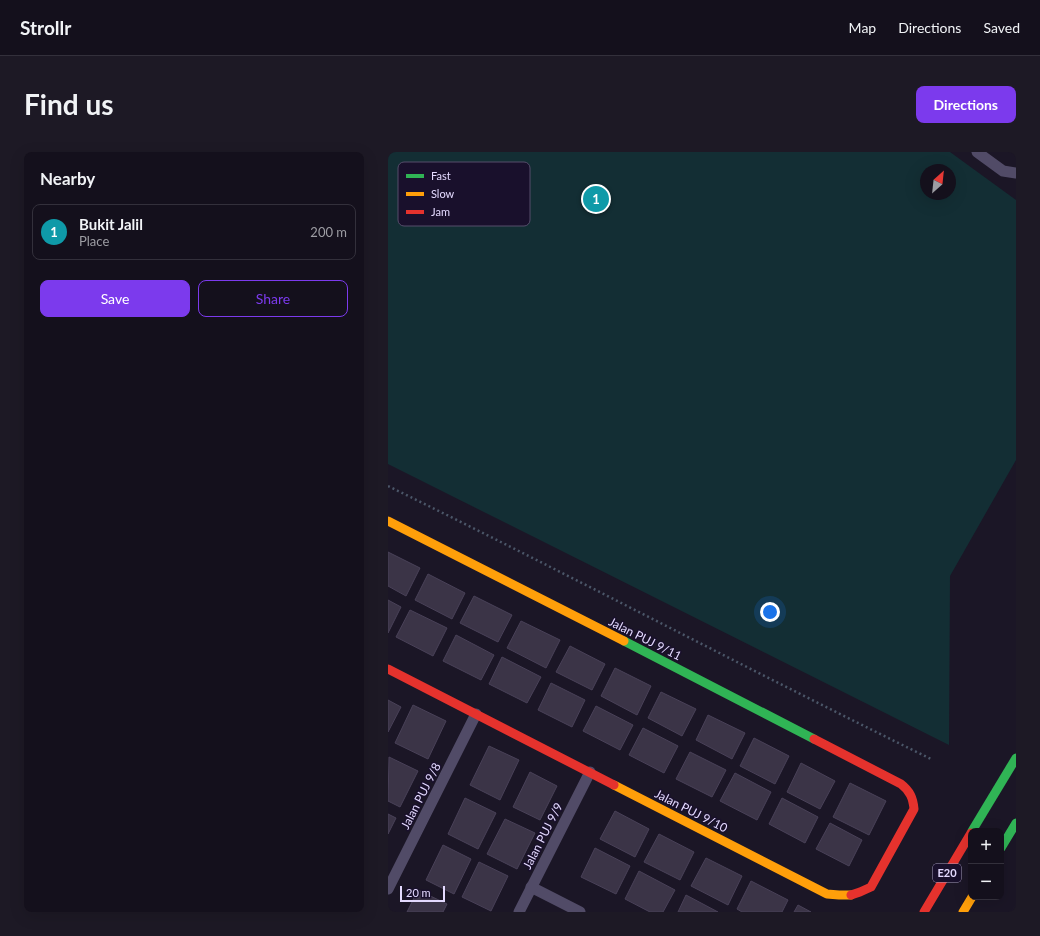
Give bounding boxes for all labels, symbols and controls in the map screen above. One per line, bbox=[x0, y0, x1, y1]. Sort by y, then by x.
text: Strollr bbox=[20, 16, 71, 39]
text: Map bbox=[849, 19, 876, 36]
text: Directions bbox=[898, 19, 961, 36]
text: Saved bbox=[983, 19, 1020, 36]
button: Directions bbox=[916, 86, 1016, 123]
text: Find us bbox=[24, 87, 114, 121]
legend bbox=[398, 162, 530, 226]
north arrow bbox=[920, 164, 956, 200]
text: Nearby bbox=[40, 168, 95, 189]
text: Fast bbox=[431, 169, 451, 182]
pin: 1 bbox=[583, 184, 609, 214]
text: Slow bbox=[431, 187, 455, 200]
text: Jam bbox=[431, 205, 450, 218]
text: Bukit Jalil bbox=[79, 215, 143, 233]
text: 1 bbox=[50, 224, 58, 240]
text: 200 m bbox=[310, 224, 347, 240]
text: Place bbox=[79, 233, 109, 249]
button: Save bbox=[40, 280, 190, 317]
button: Share bbox=[198, 280, 348, 317]
your location bbox=[760, 602, 780, 622]
street label: Jalan PUJ 9/11 bbox=[606, 614, 684, 663]
street label: Jalan PUJ 9/8 bbox=[397, 760, 444, 831]
street label: Jalan PUJ 9/10 bbox=[652, 786, 730, 835]
street label: Jalan PUJ 9/9 bbox=[519, 800, 566, 871]
map controls bbox=[968, 828, 1004, 900]
button: + bbox=[968, 828, 1004, 864]
road number: E20 bbox=[933, 864, 961, 882]
button: − bbox=[968, 864, 1004, 900]
scale bar bbox=[400, 884, 445, 903]
text: 20 m bbox=[406, 886, 431, 899]

